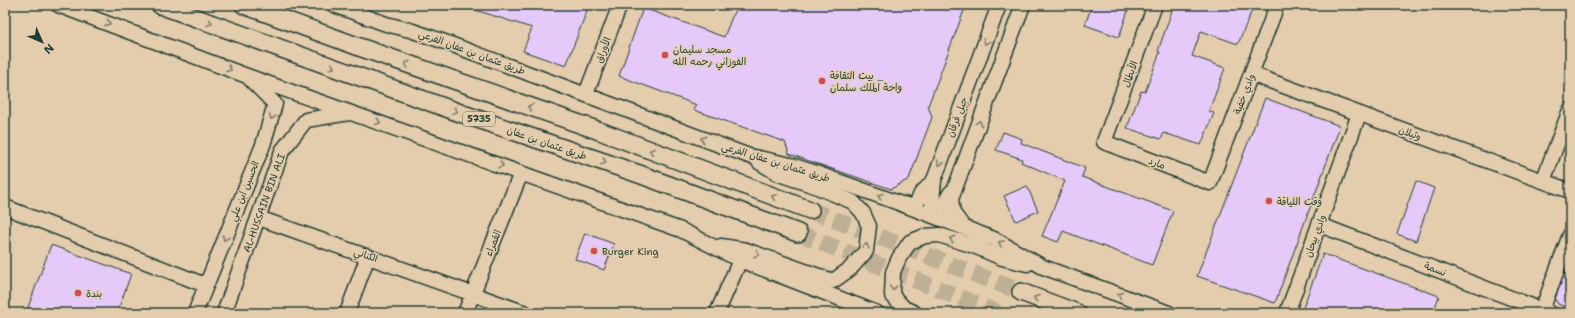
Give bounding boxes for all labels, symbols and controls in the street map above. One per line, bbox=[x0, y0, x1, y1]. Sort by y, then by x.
one-way arrow bbox=[104, 19, 111, 27]
one-way arrow bbox=[206, 19, 213, 27]
north arrow bbox=[22, 22, 62, 62]
street label: طريق عثمان بن عفان الفرعي bbox=[416, 27, 527, 80]
street label: الأوراق bbox=[592, 35, 614, 65]
one-way arrow bbox=[982, 38, 990, 45]
text: N bbox=[40, 40, 57, 57]
place label: مسجد سليمان الفوزاني رحمه الله bbox=[673, 43, 746, 71]
marker: مسجد سليمان الفوزاني رحمه الله bbox=[660, 50, 670, 60]
street label: الأبطال bbox=[1119, 59, 1141, 89]
one-way arrow bbox=[404, 60, 411, 68]
one-way arrow bbox=[329, 63, 336, 71]
one-way arrow bbox=[225, 64, 233, 72]
place label: بيت الثقافة _ واحة الملك سلمان bbox=[830, 69, 902, 94]
street label: وادي خفية bbox=[1230, 72, 1260, 117]
marker: بيت الثقافة _ واحة الملك سلمان bbox=[817, 76, 827, 86]
street label: جبل فرقان bbox=[943, 95, 971, 139]
one-way arrow bbox=[527, 103, 534, 111]
one-way arrow bbox=[451, 106, 458, 115]
road number: 5735 bbox=[463, 112, 495, 126]
one-way arrow bbox=[268, 113, 277, 120]
one-way arrow bbox=[375, 117, 382, 126]
one-way arrow bbox=[974, 120, 982, 127]
street label: طريق عثمان بن عفان bbox=[505, 123, 589, 163]
street label: وثيلان bbox=[1397, 123, 1423, 143]
one-way arrow bbox=[700, 135, 707, 143]
street label: طريق عثمان بن عفان الفرعي bbox=[719, 139, 832, 188]
one-way arrow bbox=[649, 147, 656, 155]
street label: AL-HUSSAIN BIN ALI bbox=[240, 151, 288, 254]
street label: مارد bbox=[1147, 154, 1167, 172]
one-way arrow bbox=[601, 157, 608, 166]
street label: الحسين ابن علي bbox=[226, 159, 265, 224]
one-way arrow bbox=[936, 160, 945, 167]
one-way arrow bbox=[497, 161, 504, 169]
one-way arrow bbox=[770, 193, 777, 201]
one-way arrow bbox=[876, 193, 883, 201]
place label: وقت اللياقة bbox=[1277, 195, 1322, 208]
marker: وقت اللياقة bbox=[1264, 196, 1274, 206]
street label: وادي بيحان bbox=[1301, 213, 1331, 260]
street label: القمراء bbox=[482, 228, 504, 258]
one-way arrow bbox=[222, 233, 230, 241]
one-way arrow bbox=[949, 235, 956, 244]
one-way arrow bbox=[998, 241, 1005, 248]
one-way arrow bbox=[861, 243, 869, 250]
street label: الكناني bbox=[351, 245, 380, 268]
place label: Burger King bbox=[602, 245, 659, 258]
marker: Burger King bbox=[589, 246, 599, 256]
one-way arrow bbox=[753, 249, 760, 258]
street label: نسمة bbox=[1422, 259, 1448, 279]
one-way arrow bbox=[888, 285, 897, 291]
place label: بندة bbox=[86, 287, 102, 300]
marker: بندة bbox=[73, 288, 83, 298]
one-way arrow bbox=[1116, 291, 1123, 300]
one-way arrow bbox=[1033, 294, 1040, 303]

